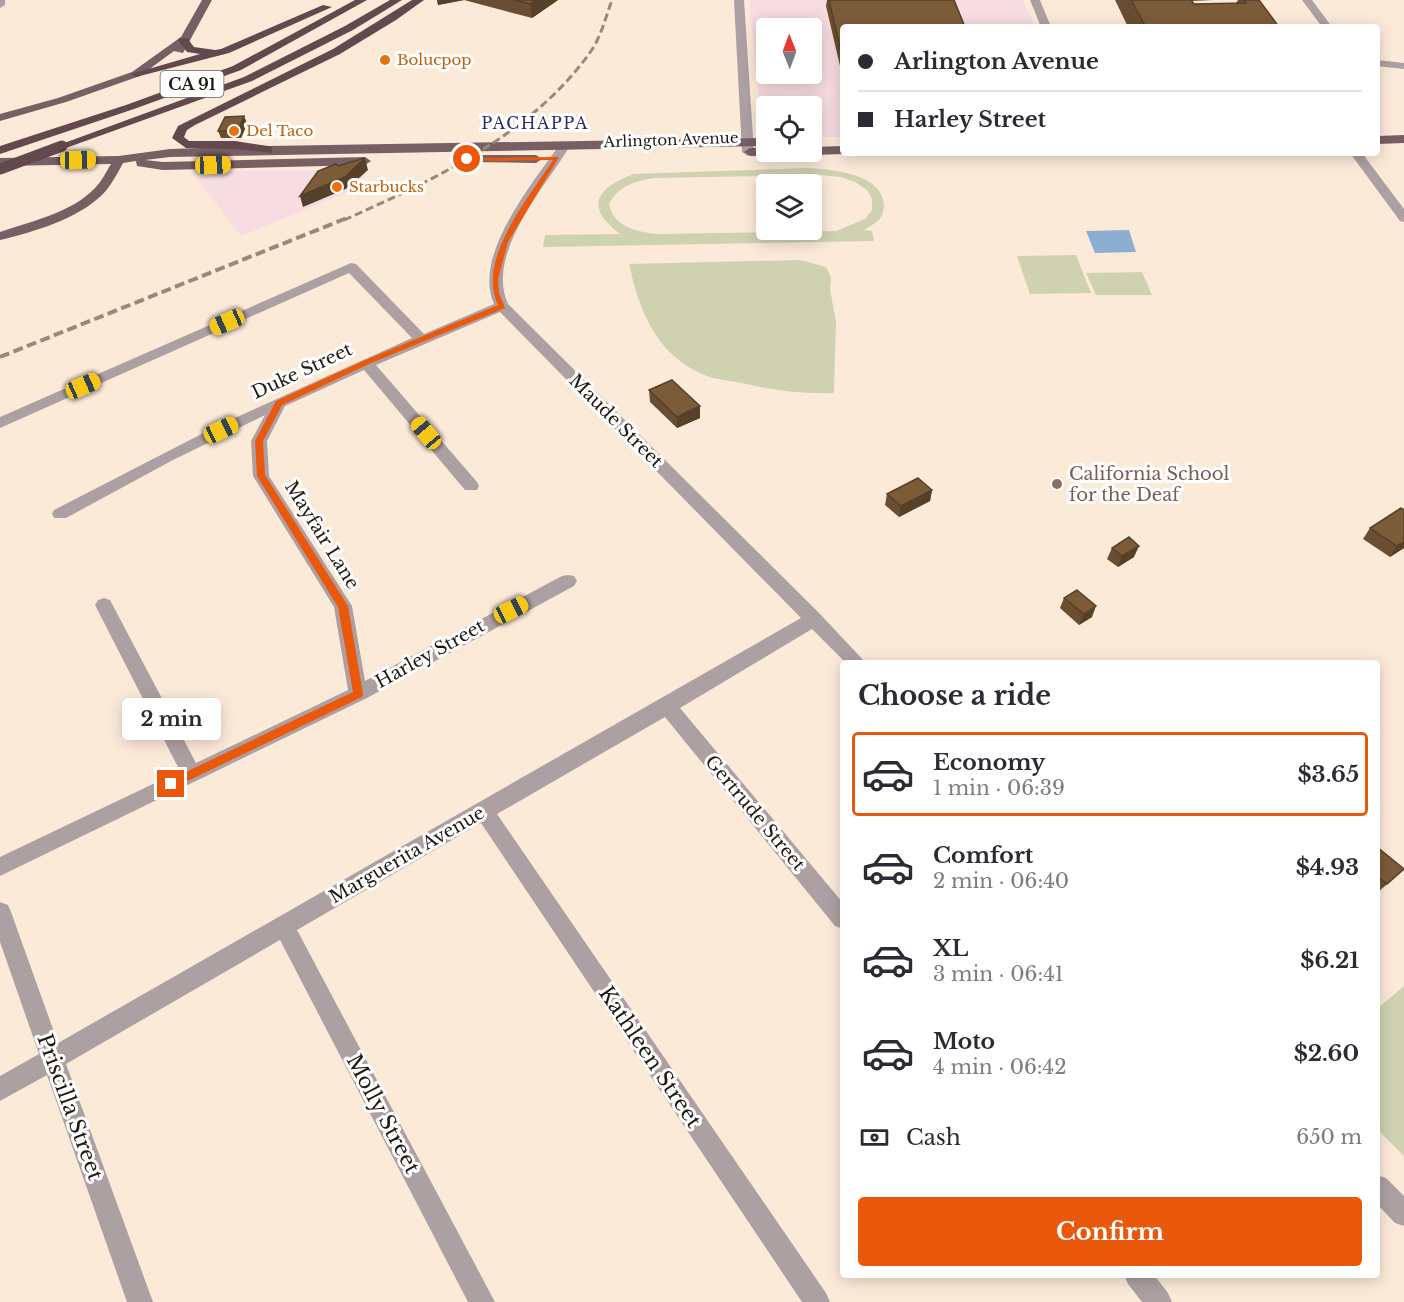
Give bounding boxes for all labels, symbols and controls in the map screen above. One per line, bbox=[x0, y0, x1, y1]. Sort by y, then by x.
north arrow bbox=[756, 18, 822, 84]
map controls bbox=[756, 18, 822, 240]
text: Arlington Avenue bbox=[894, 48, 1099, 75]
place label: Bolucpop bbox=[397, 50, 471, 69]
marker: Bolucpop bbox=[378, 53, 392, 67]
road number: CA 91 bbox=[160, 71, 224, 97]
button: locate bbox=[756, 96, 822, 162]
text: Harley Street bbox=[894, 106, 1046, 133]
district label: PACHAPPA bbox=[481, 113, 589, 133]
place label: Del Taco bbox=[246, 121, 313, 140]
marker: Del Taco bbox=[227, 124, 241, 138]
street label: Arlington Avenue bbox=[602, 128, 739, 151]
route start bbox=[453, 145, 480, 172]
car bbox=[60, 151, 96, 169]
car bbox=[195, 155, 231, 175]
button: layers bbox=[756, 174, 822, 240]
place label: Starbucks bbox=[349, 177, 424, 196]
marker: Starbucks bbox=[330, 180, 344, 194]
car bbox=[207, 306, 247, 338]
street label: Duke Street bbox=[248, 338, 356, 404]
car bbox=[63, 370, 103, 402]
street label: Maude Street bbox=[565, 370, 668, 473]
car bbox=[408, 413, 444, 453]
car bbox=[201, 414, 241, 446]
place label: California School for the Deaf bbox=[1069, 463, 1230, 506]
street label: Mayfair Lane bbox=[280, 477, 364, 593]
marker: California School for the Deaf bbox=[1050, 477, 1064, 491]
car bbox=[491, 594, 531, 626]
street label: Harley Street bbox=[372, 615, 489, 693]
text: Choose a ride bbox=[858, 679, 1051, 712]
callout: 2 min bbox=[122, 697, 220, 739]
text: 2 min bbox=[140, 707, 203, 731]
icon: car bbox=[861, 747, 915, 801]
text: Economy bbox=[933, 749, 1045, 776]
street label: Gertrude Street bbox=[700, 751, 810, 875]
text: $3.65 bbox=[1297, 761, 1359, 788]
route end bbox=[157, 770, 184, 797]
text: 1 min · 06:39 bbox=[933, 776, 1065, 800]
street label: Marguerita Avenue bbox=[325, 802, 489, 908]
icon: car bbox=[861, 840, 915, 894]
text: Comfort bbox=[933, 842, 1033, 869]
text: $4.93 bbox=[1296, 854, 1359, 881]
text: 2 min · 06:40 bbox=[933, 869, 1069, 893]
icon: car bbox=[861, 933, 915, 987]
text: XL bbox=[933, 935, 968, 962]
text: $6.21 bbox=[1300, 947, 1359, 974]
text: 3 min · 06:41 bbox=[933, 962, 1064, 986]
street label: Kathleen Street bbox=[593, 981, 707, 1133]
icon: car bbox=[861, 1026, 915, 1080]
text: Moto bbox=[933, 1028, 995, 1055]
street label: Priscilla Street bbox=[31, 1030, 109, 1184]
text: $2.60 bbox=[1294, 1040, 1359, 1067]
street label: Molly Street bbox=[341, 1050, 425, 1178]
text: 4 min · 06:42 bbox=[933, 1055, 1067, 1079]
icon: cash bbox=[858, 1121, 891, 1154]
text: Cash bbox=[906, 1124, 961, 1151]
text: 650 m bbox=[1296, 1125, 1362, 1149]
button: Confirm bbox=[858, 1197, 1362, 1266]

